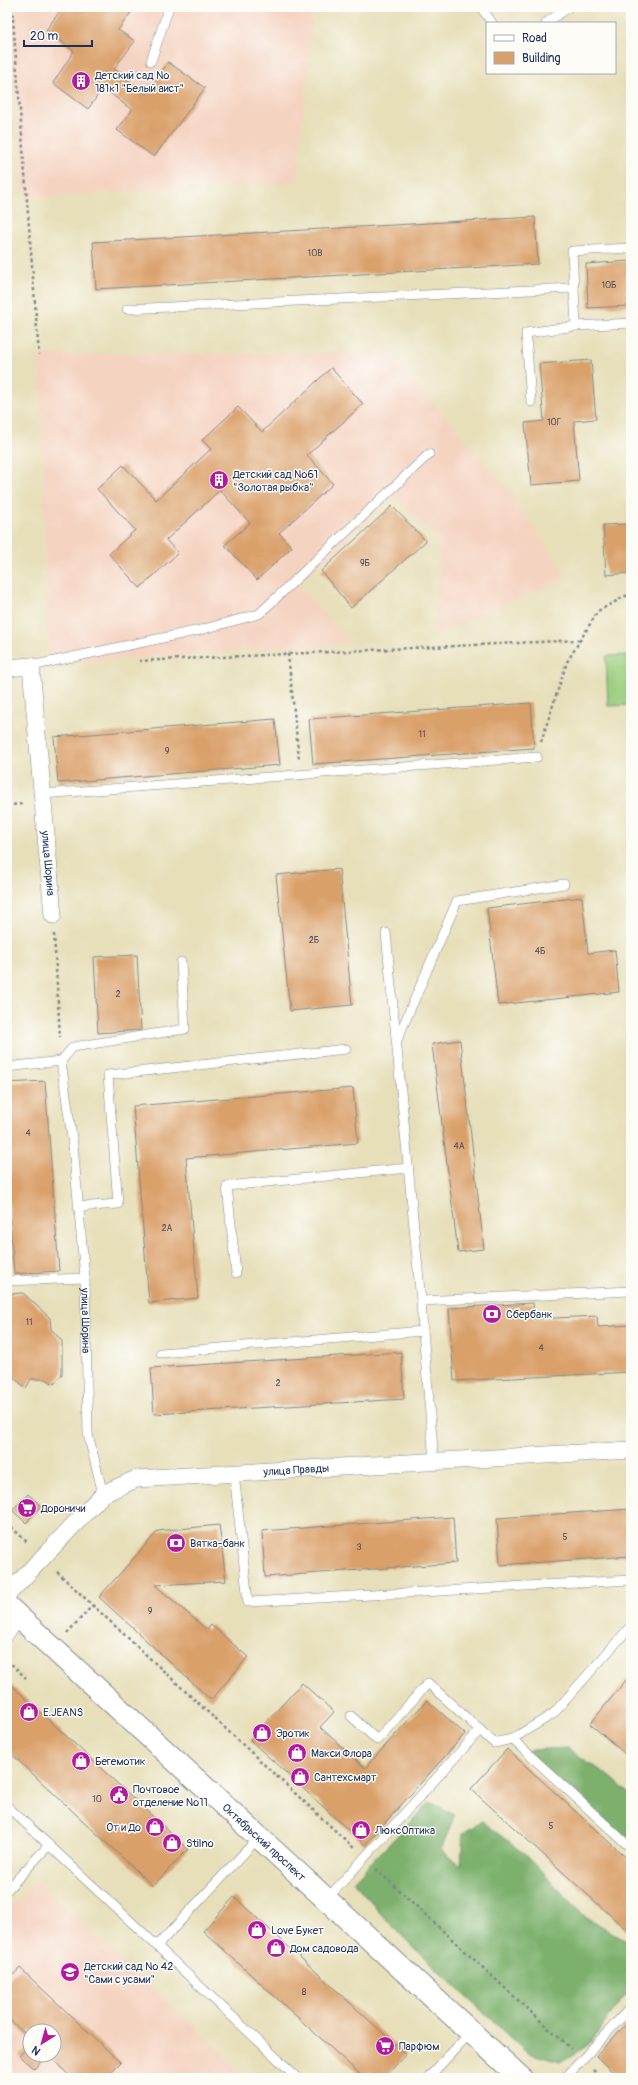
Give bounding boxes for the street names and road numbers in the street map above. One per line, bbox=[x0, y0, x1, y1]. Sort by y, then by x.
street label: улица Шорина bbox=[38, 829, 57, 896]
street label: улица Шорина bbox=[78, 1287, 92, 1353]
street label: улица Правды bbox=[262, 1462, 329, 1479]
street label: Октябрьский проспект bbox=[219, 1801, 308, 1884]

